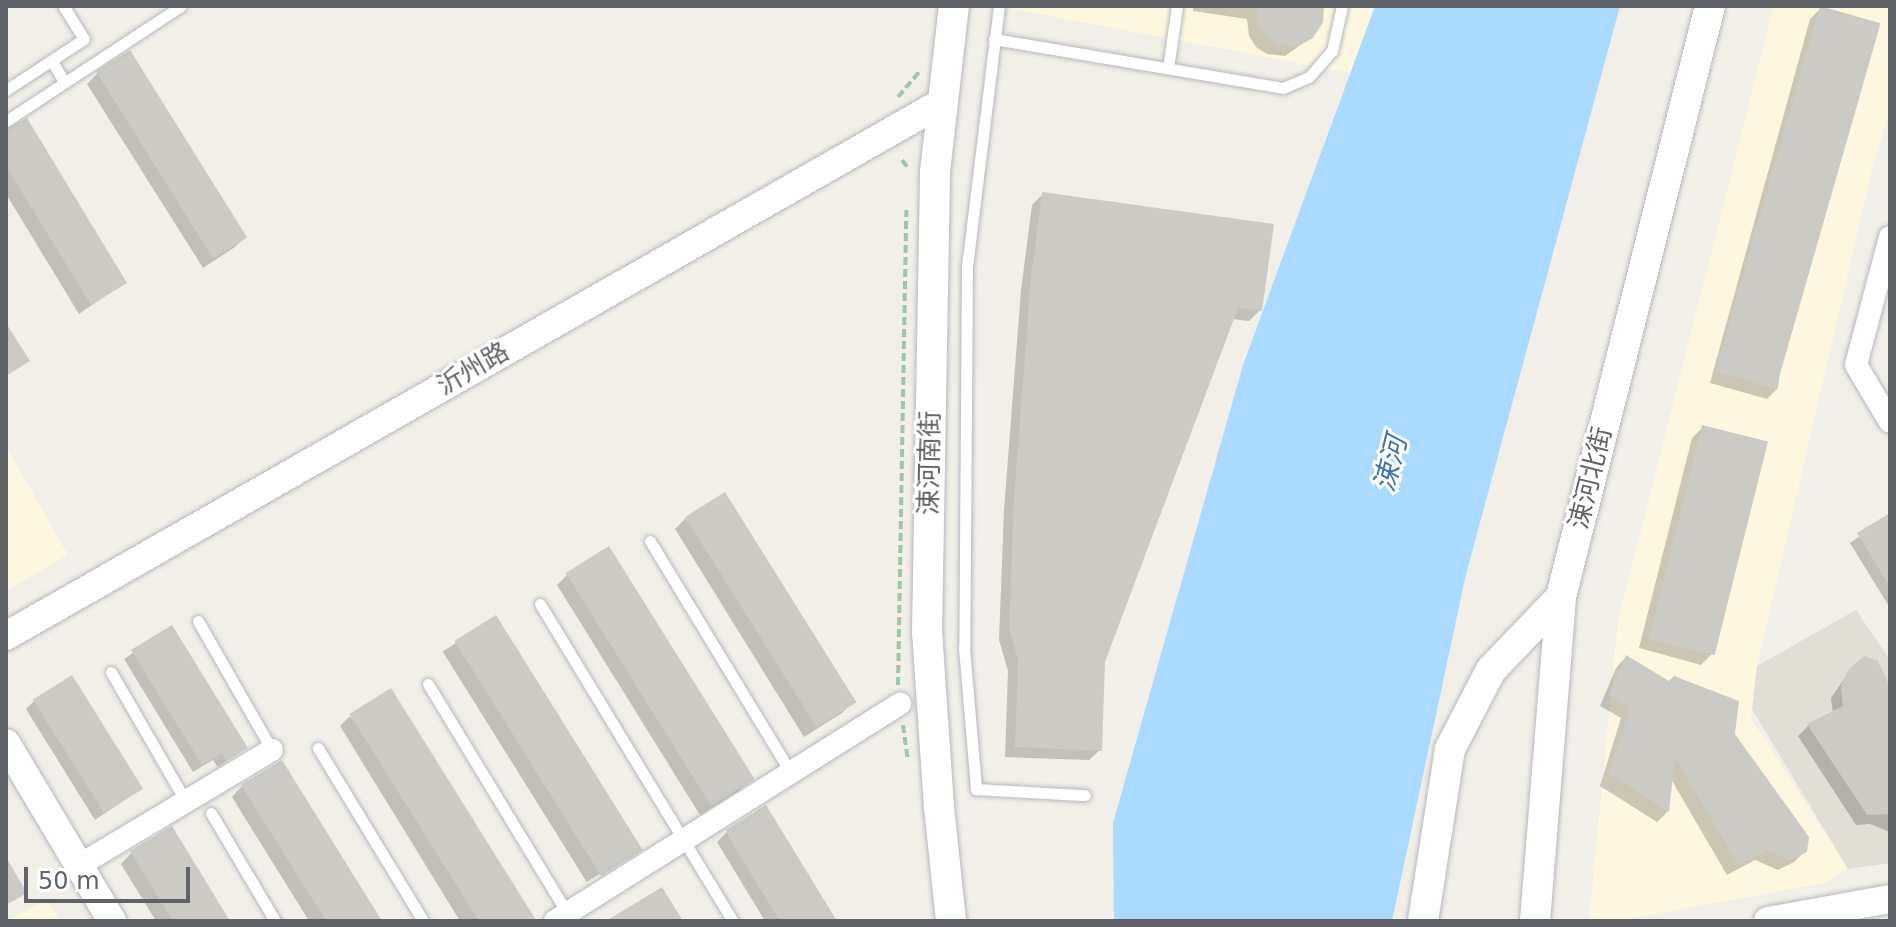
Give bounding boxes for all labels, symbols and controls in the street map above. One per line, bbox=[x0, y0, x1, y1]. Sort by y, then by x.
street label: 沂州路 bbox=[431, 336, 515, 402]
street label: 涑河南街 bbox=[913, 411, 947, 515]
street label: 涑河北街 bbox=[1563, 424, 1619, 532]
water label: 涑河 bbox=[1368, 433, 1414, 495]
scale bar bbox=[28, 851, 194, 901]
text: 50 m bbox=[38, 867, 100, 895]

